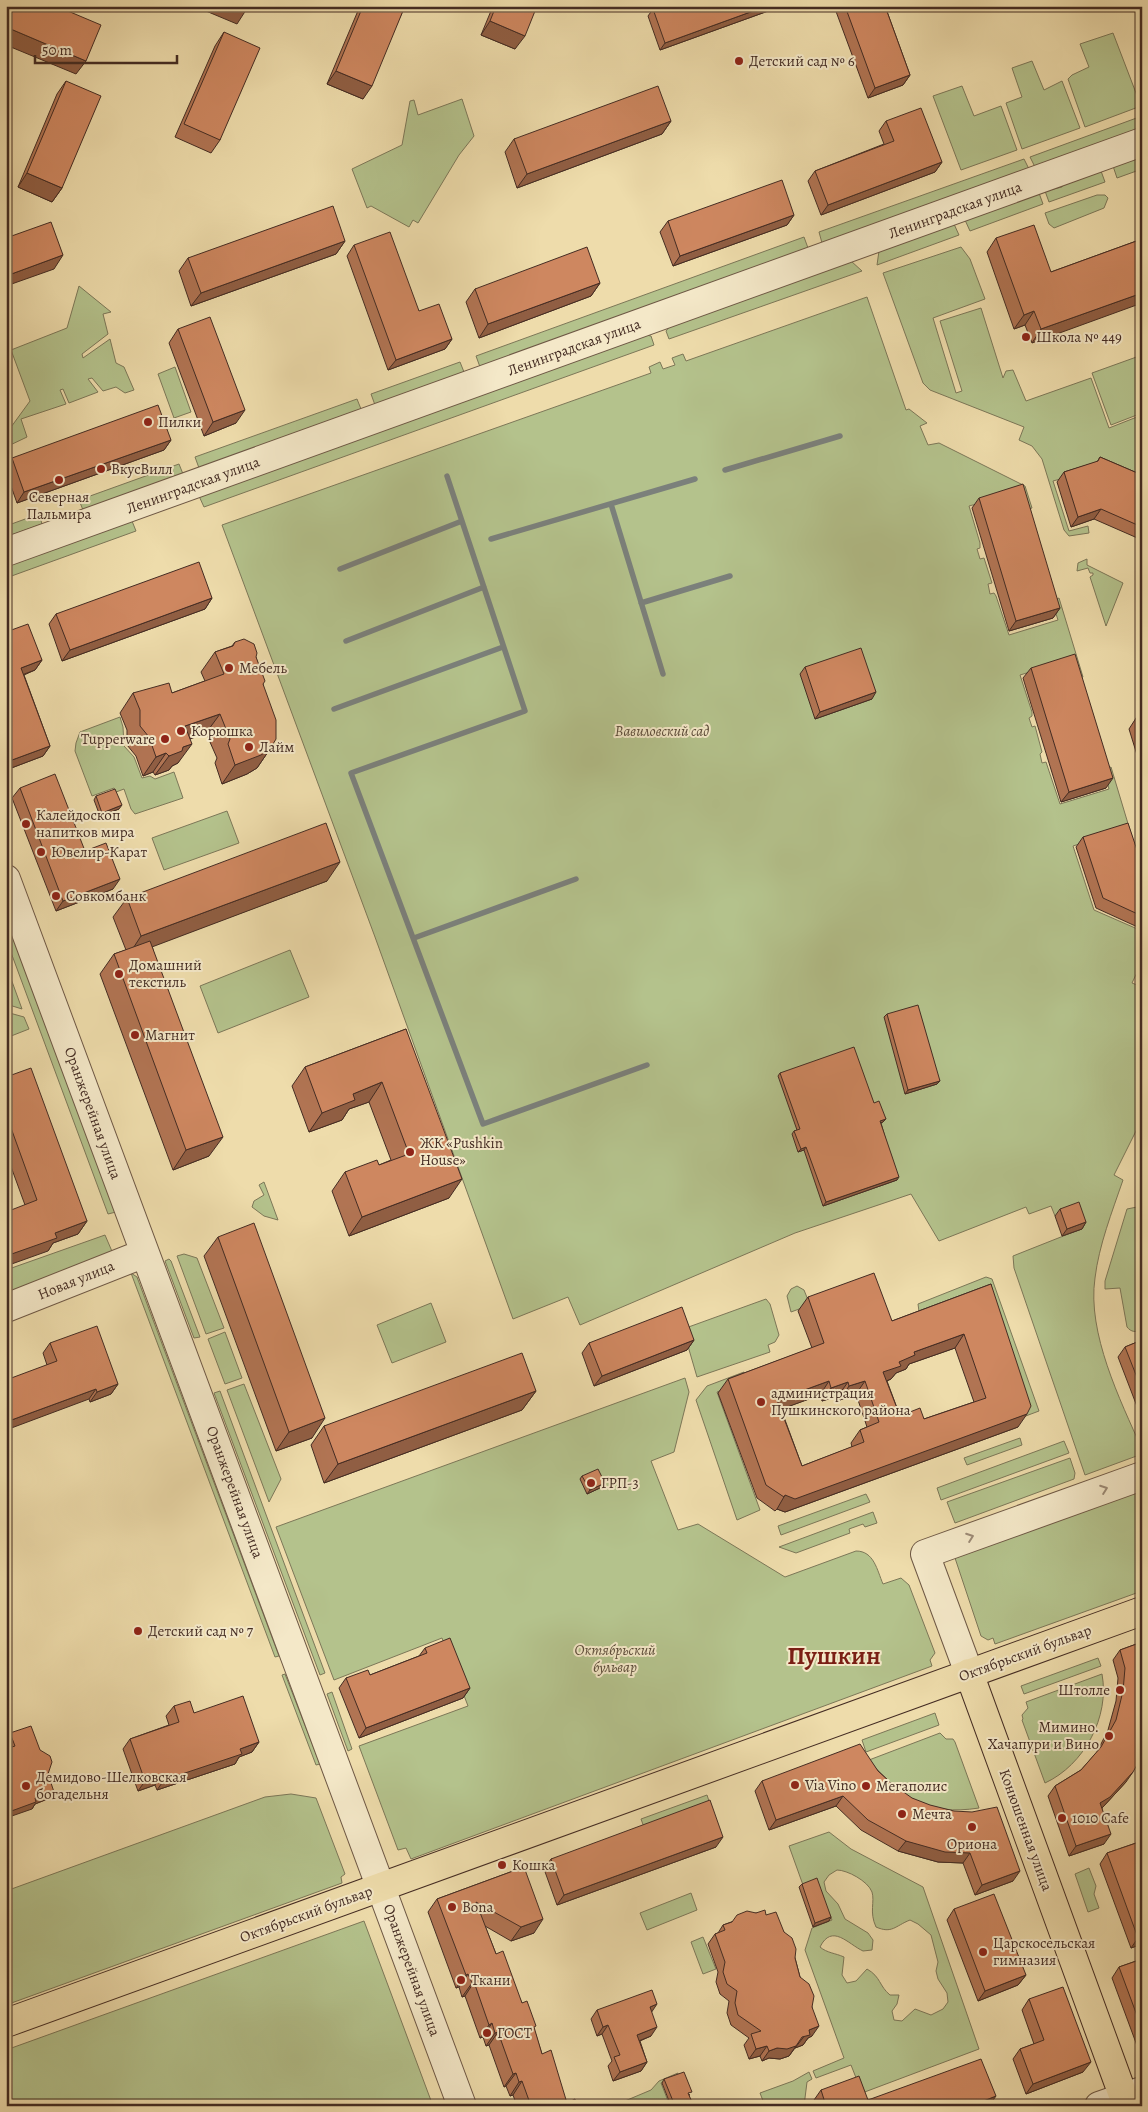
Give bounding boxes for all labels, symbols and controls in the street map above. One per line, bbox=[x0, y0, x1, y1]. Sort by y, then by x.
scale bar bbox=[35, 32, 178, 64]
text: 50 m bbox=[42, 40, 72, 60]
place label: Детский сад № 6 bbox=[749, 51, 855, 71]
marker: Детский сад № 6 bbox=[733, 55, 745, 67]
street label: Ленинградская улица bbox=[886, 177, 1024, 243]
street label: Ленинградская улица bbox=[505, 314, 643, 380]
place label: Школа № 449 bbox=[1036, 327, 1122, 347]
marker: Школа № 449 bbox=[1020, 331, 1032, 343]
place label: Пилки bbox=[158, 412, 202, 432]
marker: Пилки bbox=[142, 416, 154, 428]
street label: Ленинградская улица bbox=[124, 452, 262, 518]
place label: ВкусВилл bbox=[111, 459, 173, 479]
marker: ВкусВилл bbox=[95, 463, 107, 475]
marker: Северная Пальмира bbox=[53, 474, 65, 486]
place label: Северная Пальмира bbox=[27, 487, 92, 524]
place label: Мебель bbox=[239, 658, 287, 678]
marker: Мебель bbox=[223, 662, 235, 674]
place label: Корюшка bbox=[191, 721, 253, 741]
park label: Вавиловский сад bbox=[615, 721, 709, 741]
marker: Корюшка bbox=[175, 725, 187, 737]
place label: Tupperware bbox=[81, 729, 155, 749]
marker: Tupperware bbox=[159, 733, 171, 745]
place label: Лайм bbox=[259, 737, 294, 757]
marker: Лайм bbox=[243, 741, 255, 753]
place label: Калейдоскоп напитков мира bbox=[36, 805, 135, 842]
marker: Калейдоскоп напитков мира bbox=[20, 818, 32, 830]
place label: Ювелир-Карат bbox=[51, 842, 147, 862]
marker: Ювелир-Карат bbox=[35, 846, 47, 858]
place label: Совкомбанк bbox=[66, 886, 146, 906]
marker: Совкомбанк bbox=[50, 890, 62, 902]
place label: Домашний текстиль bbox=[129, 955, 202, 992]
marker: Домашний текстиль bbox=[113, 968, 125, 980]
place label: Магнит bbox=[145, 1025, 195, 1045]
marker: Магнит bbox=[129, 1029, 141, 1041]
street label: Оранжерейная улица bbox=[60, 1044, 126, 1182]
place label: ЖК «Pushkin House» bbox=[420, 1133, 503, 1170]
marker: ЖК «Pushkin House» bbox=[404, 1146, 416, 1158]
street label: Новая улица bbox=[35, 1255, 117, 1304]
place label: администрация Пушкинского района bbox=[771, 1383, 911, 1420]
marker: администрация Пушкинского района bbox=[755, 1396, 767, 1408]
street label: Оранжерейная улица bbox=[202, 1423, 268, 1561]
place label: ГРП-3 bbox=[601, 1473, 639, 1493]
marker: ГРП-3 bbox=[585, 1477, 597, 1489]
one-way arrow bbox=[1100, 1485, 1108, 1495]
one-way arrow bbox=[966, 1533, 974, 1543]
street label: Октябрьский бульвар bbox=[956, 1620, 1094, 1686]
place label: Детский сад № 7 bbox=[148, 1621, 254, 1641]
marker: Детский сад № 7 bbox=[132, 1625, 144, 1637]
district label: Пушкин bbox=[787, 1639, 881, 1673]
park label: Октябрьский бульвар bbox=[574, 1640, 656, 1677]
place label: Штолле bbox=[1058, 1680, 1110, 1700]
marker: Штолле bbox=[1114, 1684, 1126, 1696]
place label: Мимино. Хачапури и Вино bbox=[988, 1717, 1099, 1754]
marker: Мимино. Хачапури и Вино bbox=[1103, 1730, 1115, 1742]
street label: Конюшенная улица bbox=[995, 1766, 1057, 1894]
place label: Демидово-Шелковская богадельня bbox=[36, 1767, 187, 1804]
place label: Via Vino bbox=[804, 1775, 856, 1795]
place label: Мегаполис bbox=[876, 1776, 947, 1796]
marker: Via Vino bbox=[789, 1779, 801, 1791]
marker: Демидово-Шелковская богадельня bbox=[20, 1780, 32, 1792]
marker: Мегаполис bbox=[860, 1780, 872, 1792]
place label: Мечта bbox=[912, 1804, 952, 1824]
marker: Мечта bbox=[896, 1808, 908, 1820]
place label: 1010 Cafe bbox=[1072, 1808, 1129, 1828]
marker: 1010 Cafe bbox=[1056, 1812, 1068, 1824]
marker: Ориона bbox=[966, 1821, 978, 1833]
place label: Ориона bbox=[947, 1834, 997, 1854]
place label: Кошка bbox=[512, 1855, 555, 1875]
marker: Кошка bbox=[496, 1859, 508, 1871]
street label: Октябрьский бульвар bbox=[237, 1881, 375, 1947]
place label: Bona bbox=[462, 1897, 494, 1917]
street label: Оранжерейная улица bbox=[379, 1901, 445, 2039]
marker: Bona bbox=[446, 1901, 458, 1913]
place label: Царскосельская гимназия bbox=[993, 1933, 1095, 1970]
marker: Царскосельская гимназия bbox=[977, 1946, 989, 1958]
place label: Ткани bbox=[471, 1970, 511, 1990]
marker: Ткани bbox=[455, 1974, 467, 1986]
place label: ГОСТ bbox=[497, 2023, 533, 2043]
marker: ГОСТ bbox=[481, 2027, 493, 2039]

